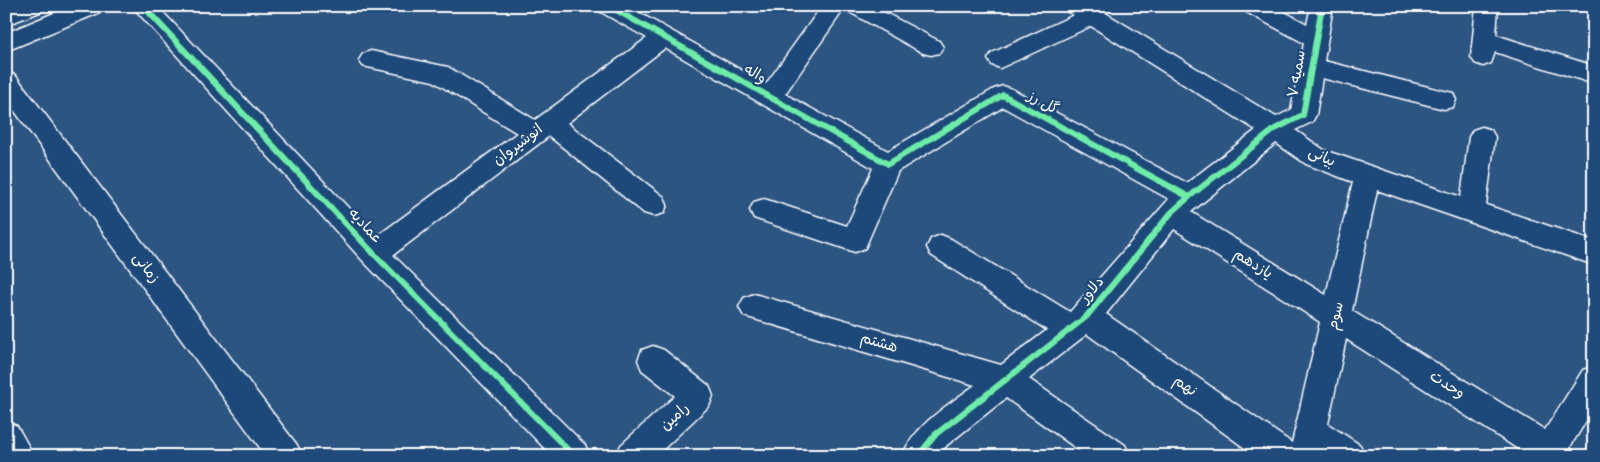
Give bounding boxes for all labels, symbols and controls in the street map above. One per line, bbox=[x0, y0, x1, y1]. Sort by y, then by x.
street label: سمیه ۷ bbox=[1283, 49, 1311, 99]
street label: واله bbox=[740, 60, 770, 88]
street label: گل رز bbox=[1023, 86, 1062, 120]
street label: انوشیروان bbox=[489, 120, 547, 170]
street label: بیانی bbox=[1305, 142, 1339, 172]
street label: عمادیه bbox=[343, 204, 387, 248]
street label: یازدهم bbox=[1229, 244, 1276, 285]
street label: زمانی bbox=[128, 249, 164, 287]
street label: دلاور bbox=[1075, 272, 1109, 308]
street label: سوم bbox=[1323, 300, 1350, 332]
street label: هشتم bbox=[858, 328, 900, 359]
street label: وحدت bbox=[1426, 366, 1468, 404]
street label: نهم bbox=[1169, 371, 1201, 402]
street label: رامین bbox=[656, 399, 694, 435]

